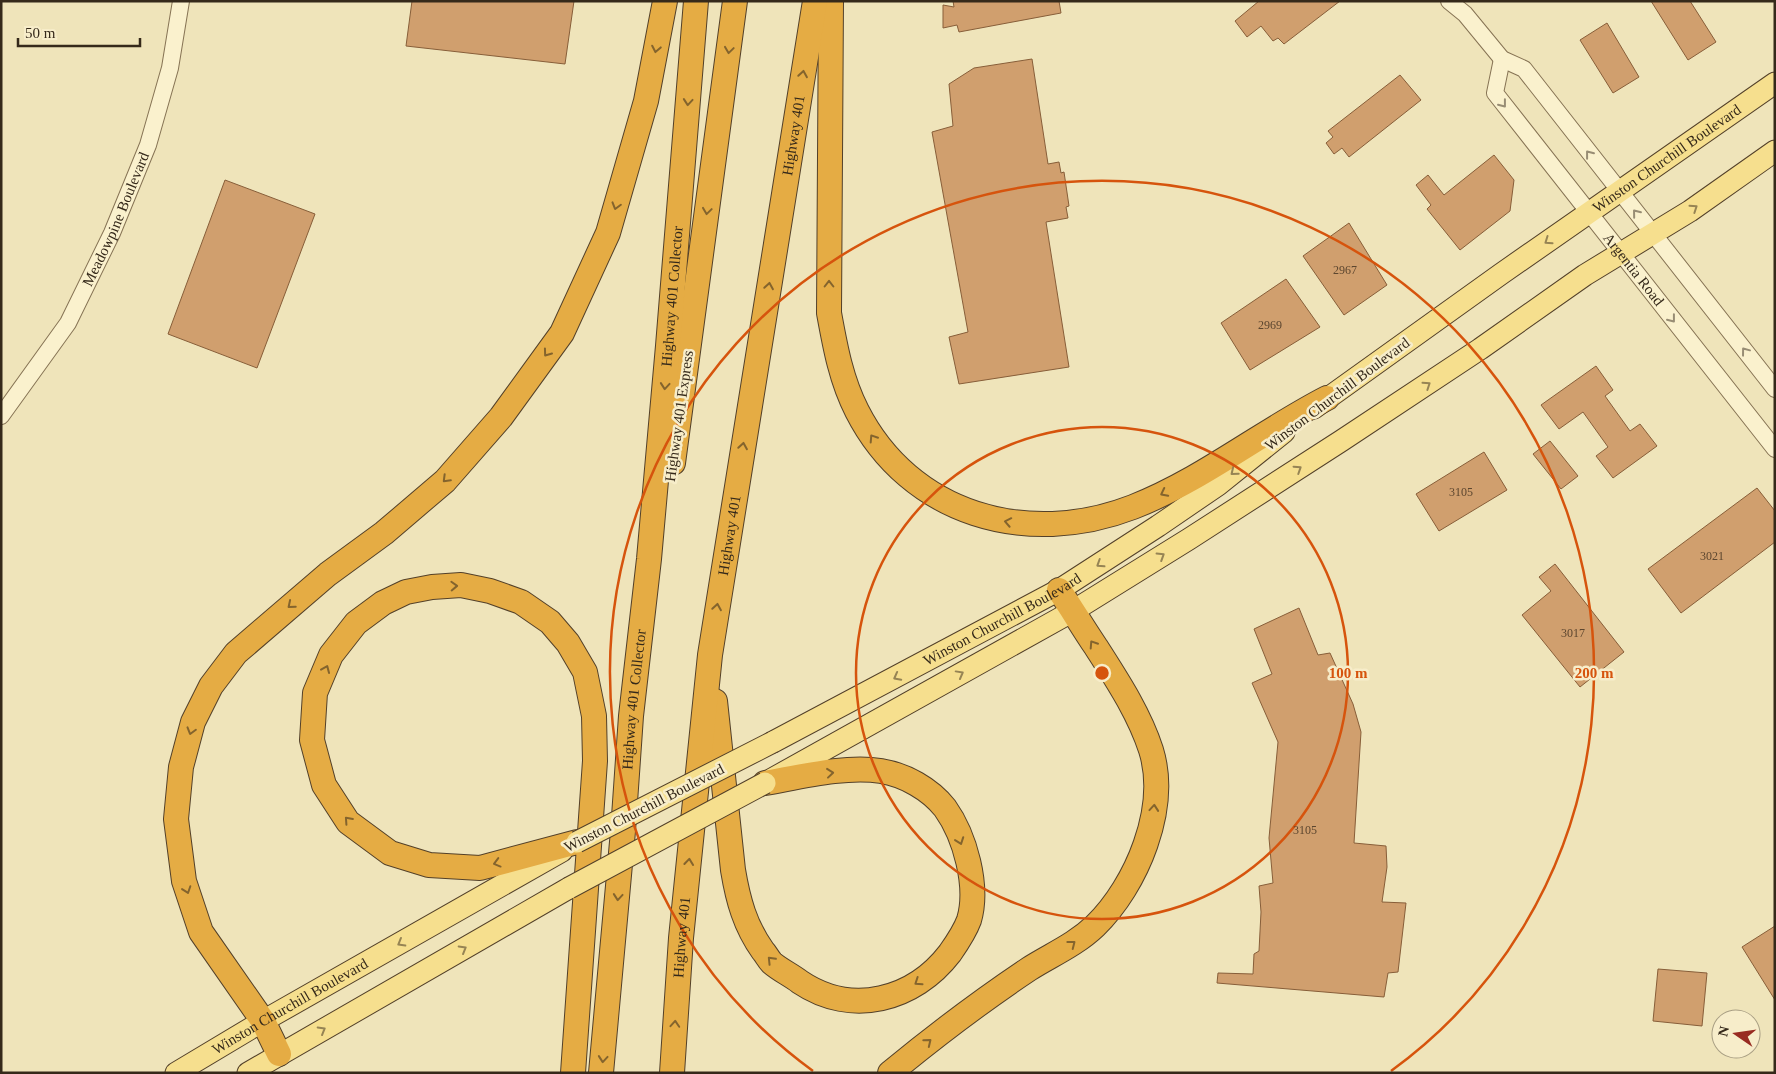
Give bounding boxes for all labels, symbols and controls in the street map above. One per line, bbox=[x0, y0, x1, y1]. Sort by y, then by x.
scale bar bbox=[18, 15, 140, 47]
text: 50 m bbox=[25, 25, 56, 41]
one-way arrow bbox=[651, 45, 661, 54]
one-way arrow bbox=[724, 46, 735, 54]
one-way arrow bbox=[797, 69, 808, 77]
street label: Highway 401 bbox=[779, 94, 808, 177]
one-way arrow bbox=[683, 98, 694, 106]
one-way arrow bbox=[1497, 98, 1506, 108]
street label: Winston Churchill Boulevard bbox=[1589, 101, 1744, 216]
street label: Meadowpine Boulevard bbox=[79, 149, 152, 289]
one-way arrow bbox=[1587, 151, 1595, 160]
one-way arrow bbox=[611, 202, 621, 210]
one-way arrow bbox=[1688, 205, 1698, 214]
one-way arrow bbox=[702, 207, 713, 215]
one-way arrow bbox=[1634, 210, 1642, 219]
street label: Highway 401 Collector bbox=[658, 225, 686, 367]
street label: Argentia Road bbox=[1600, 230, 1667, 309]
one-way arrow bbox=[1545, 235, 1554, 245]
house number: 2967 bbox=[1333, 263, 1357, 277]
one-way arrow bbox=[824, 280, 834, 288]
one-way arrow bbox=[763, 281, 773, 290]
one-way arrow bbox=[1666, 313, 1675, 323]
house number: 2969 bbox=[1258, 318, 1282, 332]
street label: Winston Churchill Boulevard bbox=[1262, 334, 1413, 454]
one-way arrow bbox=[544, 347, 553, 357]
one-way arrow bbox=[1742, 347, 1751, 357]
street label: Highway 401 Express bbox=[662, 349, 696, 483]
one-way arrow bbox=[659, 382, 670, 390]
one-way arrow bbox=[1421, 382, 1431, 391]
one-way arrow bbox=[870, 434, 880, 443]
one-way arrow bbox=[737, 442, 748, 450]
one-way arrow bbox=[1293, 466, 1302, 476]
one-way arrow bbox=[1231, 467, 1240, 475]
one-way arrow bbox=[442, 474, 451, 483]
house number: 3105 bbox=[1449, 485, 1473, 499]
one-way arrow bbox=[1161, 487, 1170, 497]
street label: Highway 401 bbox=[715, 494, 744, 577]
one-way arrow bbox=[1003, 517, 1012, 527]
house number: 3021 bbox=[1700, 549, 1724, 563]
one-way arrow bbox=[1155, 553, 1164, 563]
one-way arrow bbox=[1096, 557, 1105, 567]
street label: Winston Churchill Boulevard bbox=[921, 570, 1084, 669]
one-way arrow bbox=[450, 581, 458, 591]
one-way arrow bbox=[287, 600, 296, 609]
one-way arrow bbox=[712, 602, 722, 611]
house number: 3017 bbox=[1561, 626, 1585, 640]
street label: Highway 401 Collector bbox=[619, 628, 649, 770]
one-way arrow bbox=[1090, 640, 1100, 649]
centre of rings bbox=[1093, 664, 1111, 682]
one-way arrow bbox=[319, 665, 330, 674]
text: 100 m bbox=[1329, 665, 1368, 681]
text: 200 m bbox=[1575, 665, 1614, 681]
one-way arrow bbox=[955, 670, 964, 680]
one-way arrow bbox=[893, 671, 902, 681]
one-way arrow bbox=[187, 726, 197, 734]
street label: Winston Churchill Boulevard bbox=[562, 760, 727, 855]
one-way arrow bbox=[827, 768, 835, 779]
one-way arrow bbox=[1148, 804, 1159, 812]
one-way arrow bbox=[345, 816, 354, 825]
house number: 3105 bbox=[1293, 823, 1317, 837]
one-way arrow bbox=[954, 836, 964, 844]
one-way arrow bbox=[493, 858, 501, 868]
one-way arrow bbox=[683, 858, 694, 866]
one-way arrow bbox=[181, 886, 191, 894]
one-way arrow bbox=[612, 893, 623, 901]
street label: Highway 401 bbox=[670, 896, 693, 978]
one-way arrow bbox=[397, 936, 406, 946]
one-way arrow bbox=[1066, 941, 1075, 949]
one-way arrow bbox=[457, 945, 466, 955]
street label: Winston Churchill Boulevard bbox=[209, 955, 371, 1058]
one-way arrow bbox=[768, 957, 777, 966]
one-way arrow bbox=[914, 975, 923, 985]
north arrow bbox=[1711, 1009, 1761, 1059]
one-way arrow bbox=[669, 1020, 680, 1028]
text: N bbox=[1715, 1025, 1732, 1038]
one-way arrow bbox=[316, 1026, 325, 1036]
one-way arrow bbox=[922, 1038, 931, 1047]
one-way arrow bbox=[597, 1055, 608, 1063]

